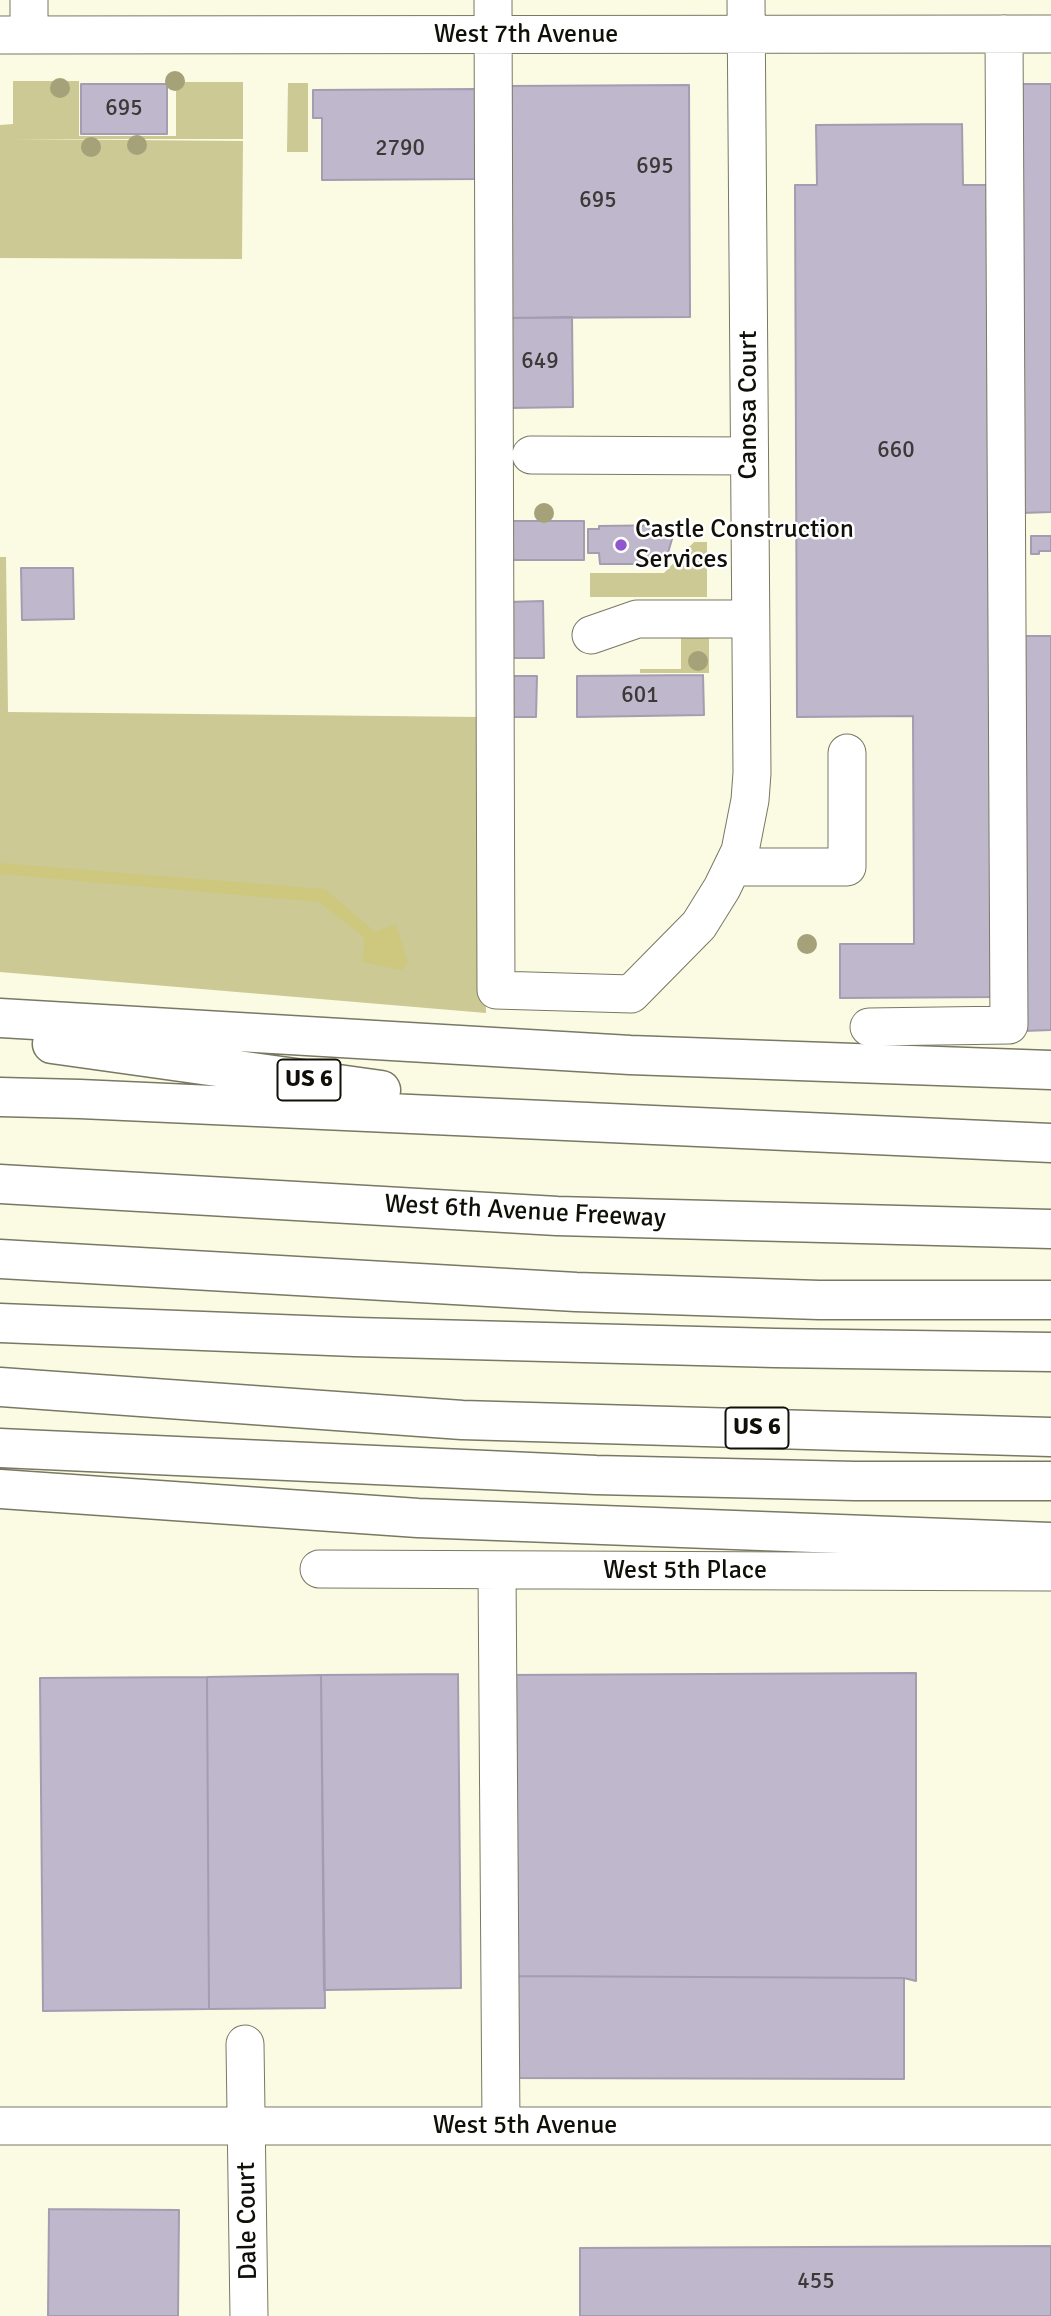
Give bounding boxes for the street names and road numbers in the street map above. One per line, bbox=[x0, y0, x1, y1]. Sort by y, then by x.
street label: West 7th Avenue bbox=[434, 19, 618, 51]
street label: Canosa Court bbox=[733, 330, 765, 480]
road number: US 6 bbox=[278, 1060, 340, 1100]
street label: West 6th Avenue Freeway bbox=[384, 1189, 666, 1235]
road number: US 6 bbox=[726, 1408, 788, 1448]
street label: West 5th Place bbox=[603, 1555, 767, 1587]
street label: West 5th Avenue bbox=[433, 2110, 617, 2142]
street label: Dale Court bbox=[231, 2162, 265, 2280]

